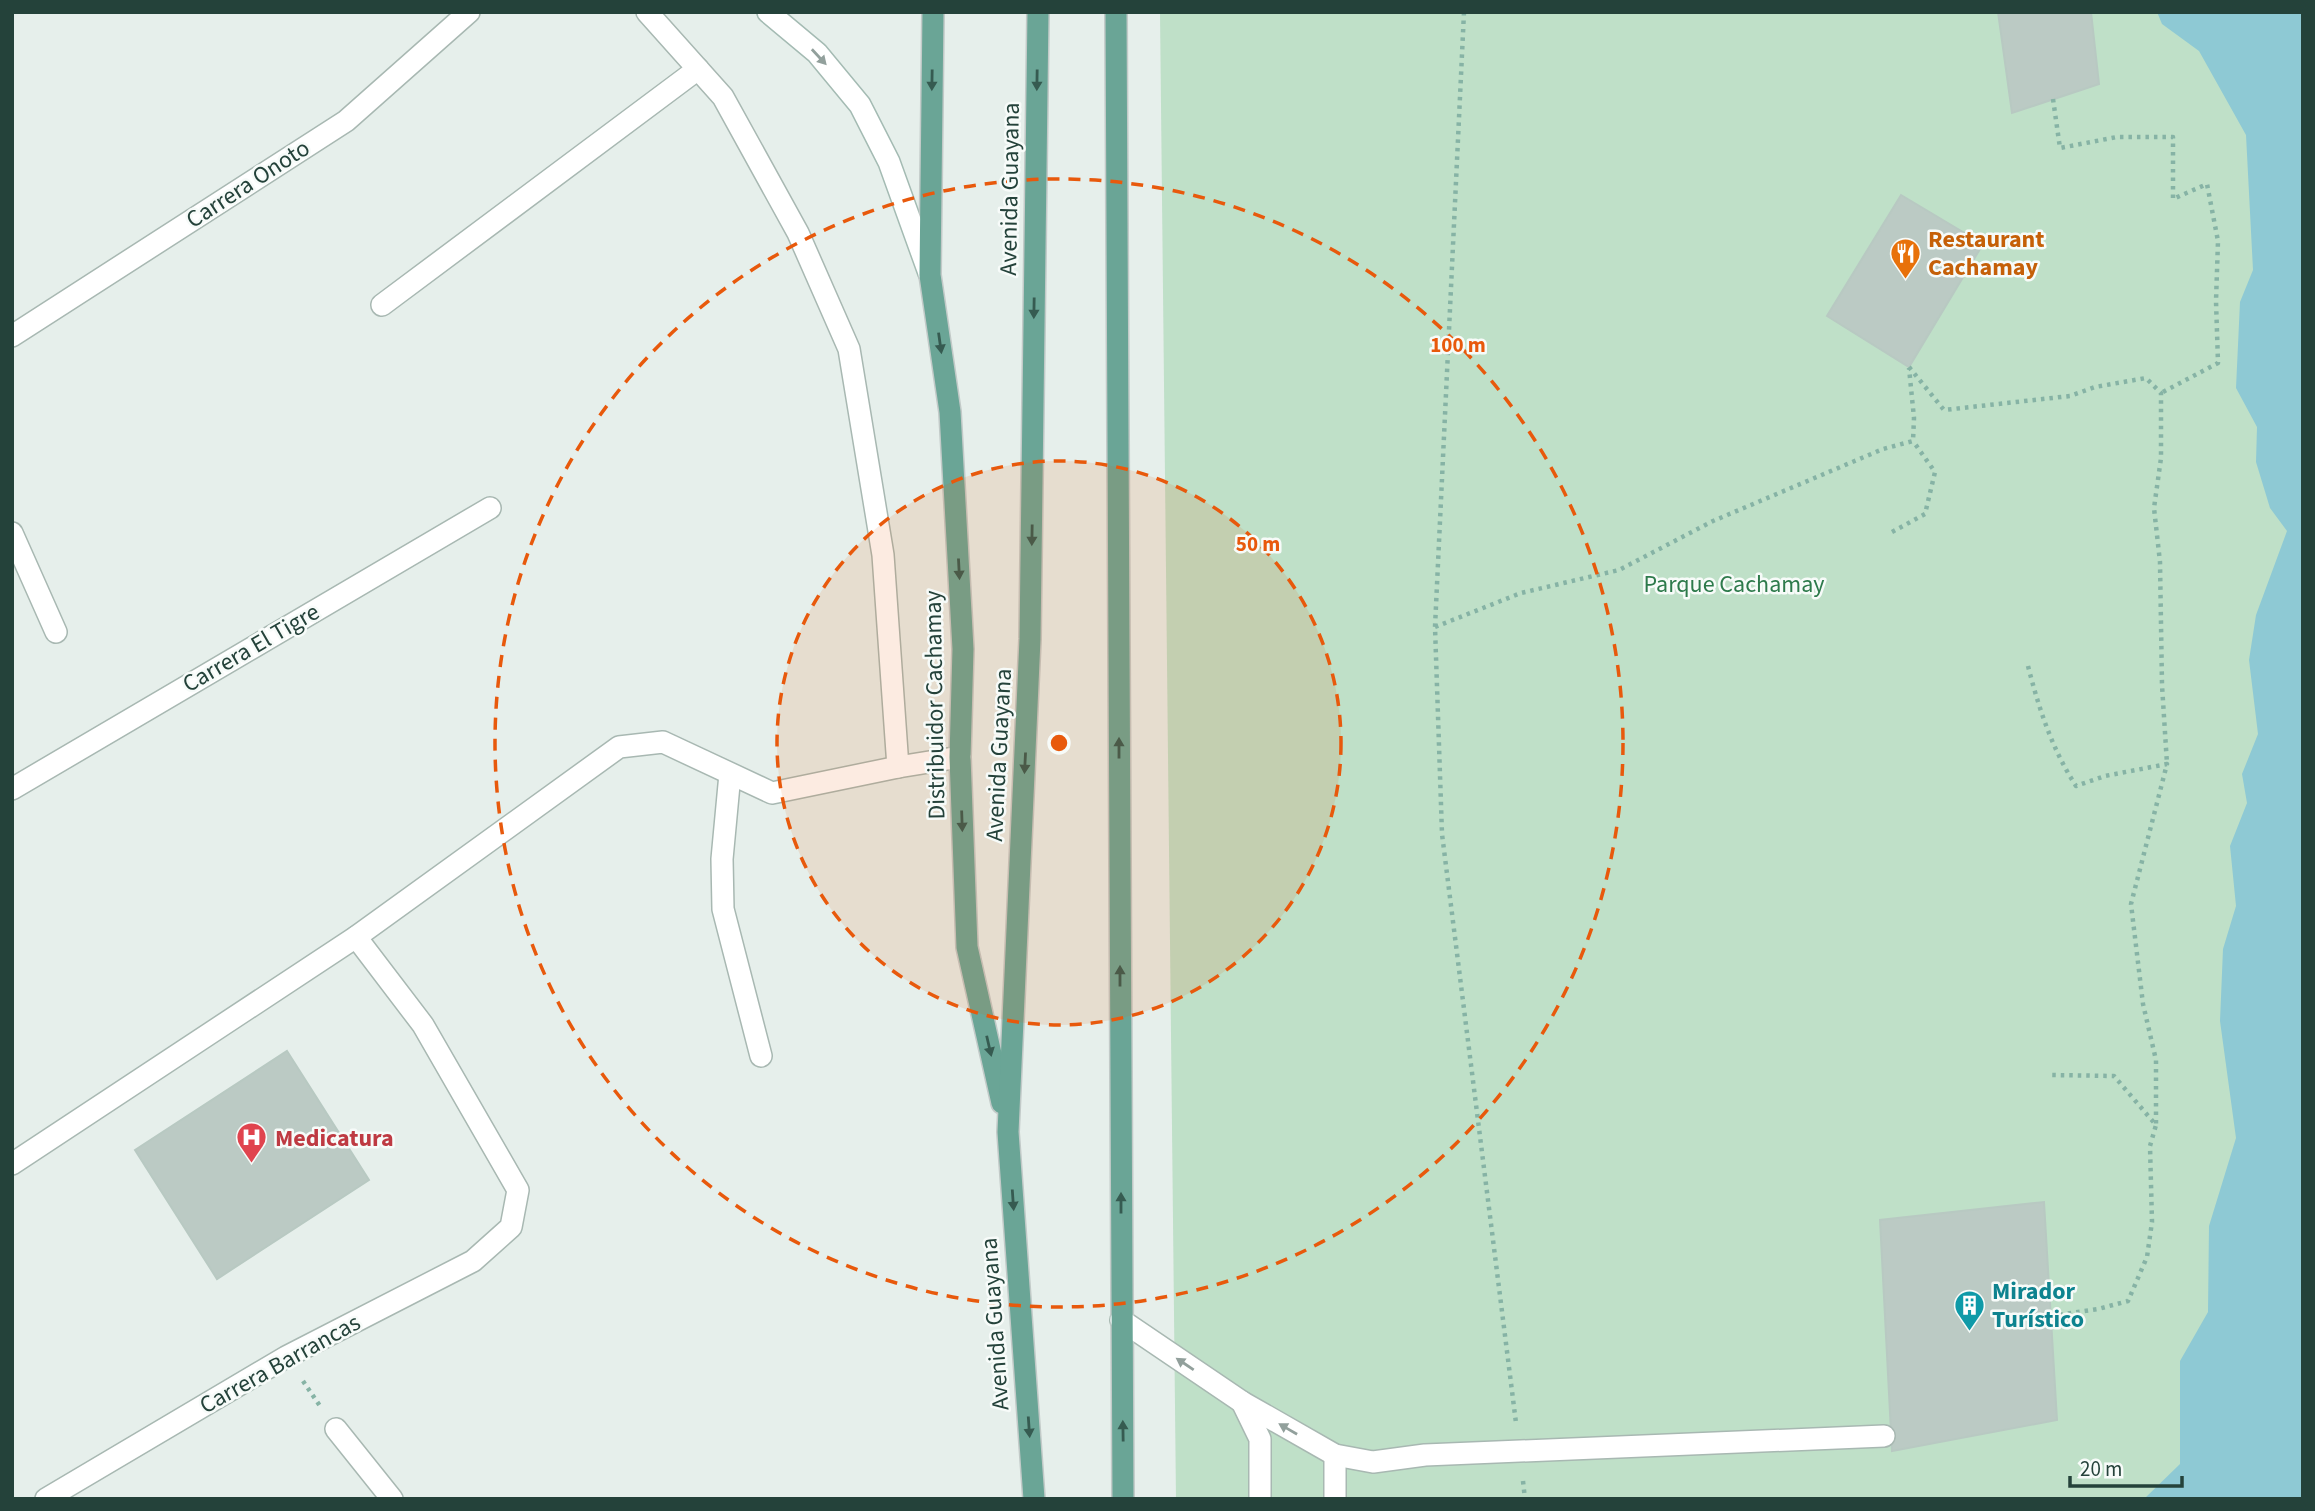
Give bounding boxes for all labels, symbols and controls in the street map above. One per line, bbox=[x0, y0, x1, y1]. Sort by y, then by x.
one-way arrow bbox=[811, 48, 827, 65]
one-way arrow bbox=[926, 70, 938, 92]
one-way arrow bbox=[1031, 70, 1043, 92]
street label: Avenida Guayana bbox=[991, 102, 1029, 276]
street label: Carrera Onoto bbox=[179, 131, 317, 237]
place label: Restaurant Cachamay bbox=[1928, 222, 2044, 285]
restaurant icon: Restaurant Cachamay bbox=[1888, 236, 1922, 280]
one-way arrow bbox=[1029, 297, 1040, 319]
text: 100 m bbox=[1430, 330, 1486, 360]
one-way arrow bbox=[934, 332, 945, 354]
one-way arrow bbox=[1026, 525, 1037, 547]
text: 50 m bbox=[1236, 529, 1280, 559]
one-way arrow bbox=[954, 559, 965, 581]
park label: Parque Cachamay bbox=[1644, 567, 1824, 602]
street label: Distribuidor Cachamay bbox=[916, 590, 954, 820]
street label: Carrera El Tigre bbox=[176, 595, 326, 701]
street label: Avenida Guayana bbox=[977, 668, 1021, 842]
centre of rings bbox=[1047, 731, 1071, 755]
one-way arrow bbox=[1113, 737, 1125, 759]
one-way arrow bbox=[1019, 752, 1030, 774]
one-way arrow bbox=[957, 810, 968, 832]
one-way arrow bbox=[1114, 964, 1126, 986]
one-way arrow bbox=[984, 1035, 995, 1057]
hospital icon: Medicatura bbox=[235, 1121, 269, 1165]
place label: Medicatura bbox=[275, 1121, 394, 1156]
one-way arrow bbox=[1008, 1189, 1019, 1211]
one-way arrow bbox=[1115, 1192, 1127, 1214]
street label: Avenida Guayana bbox=[972, 1236, 1018, 1412]
place label: Mirador Turístico bbox=[1992, 1274, 2084, 1337]
building icon: Mirador Turístico bbox=[1952, 1288, 1986, 1332]
street label: Carrera Barrancas bbox=[193, 1305, 367, 1423]
one-way arrow bbox=[1176, 1357, 1195, 1370]
one-way arrow bbox=[1024, 1416, 1035, 1438]
one-way arrow bbox=[1117, 1419, 1129, 1441]
one-way arrow bbox=[1279, 1422, 1298, 1435]
scale bar bbox=[2070, 1444, 2182, 1488]
text: 20 m bbox=[2080, 1454, 2122, 1484]

